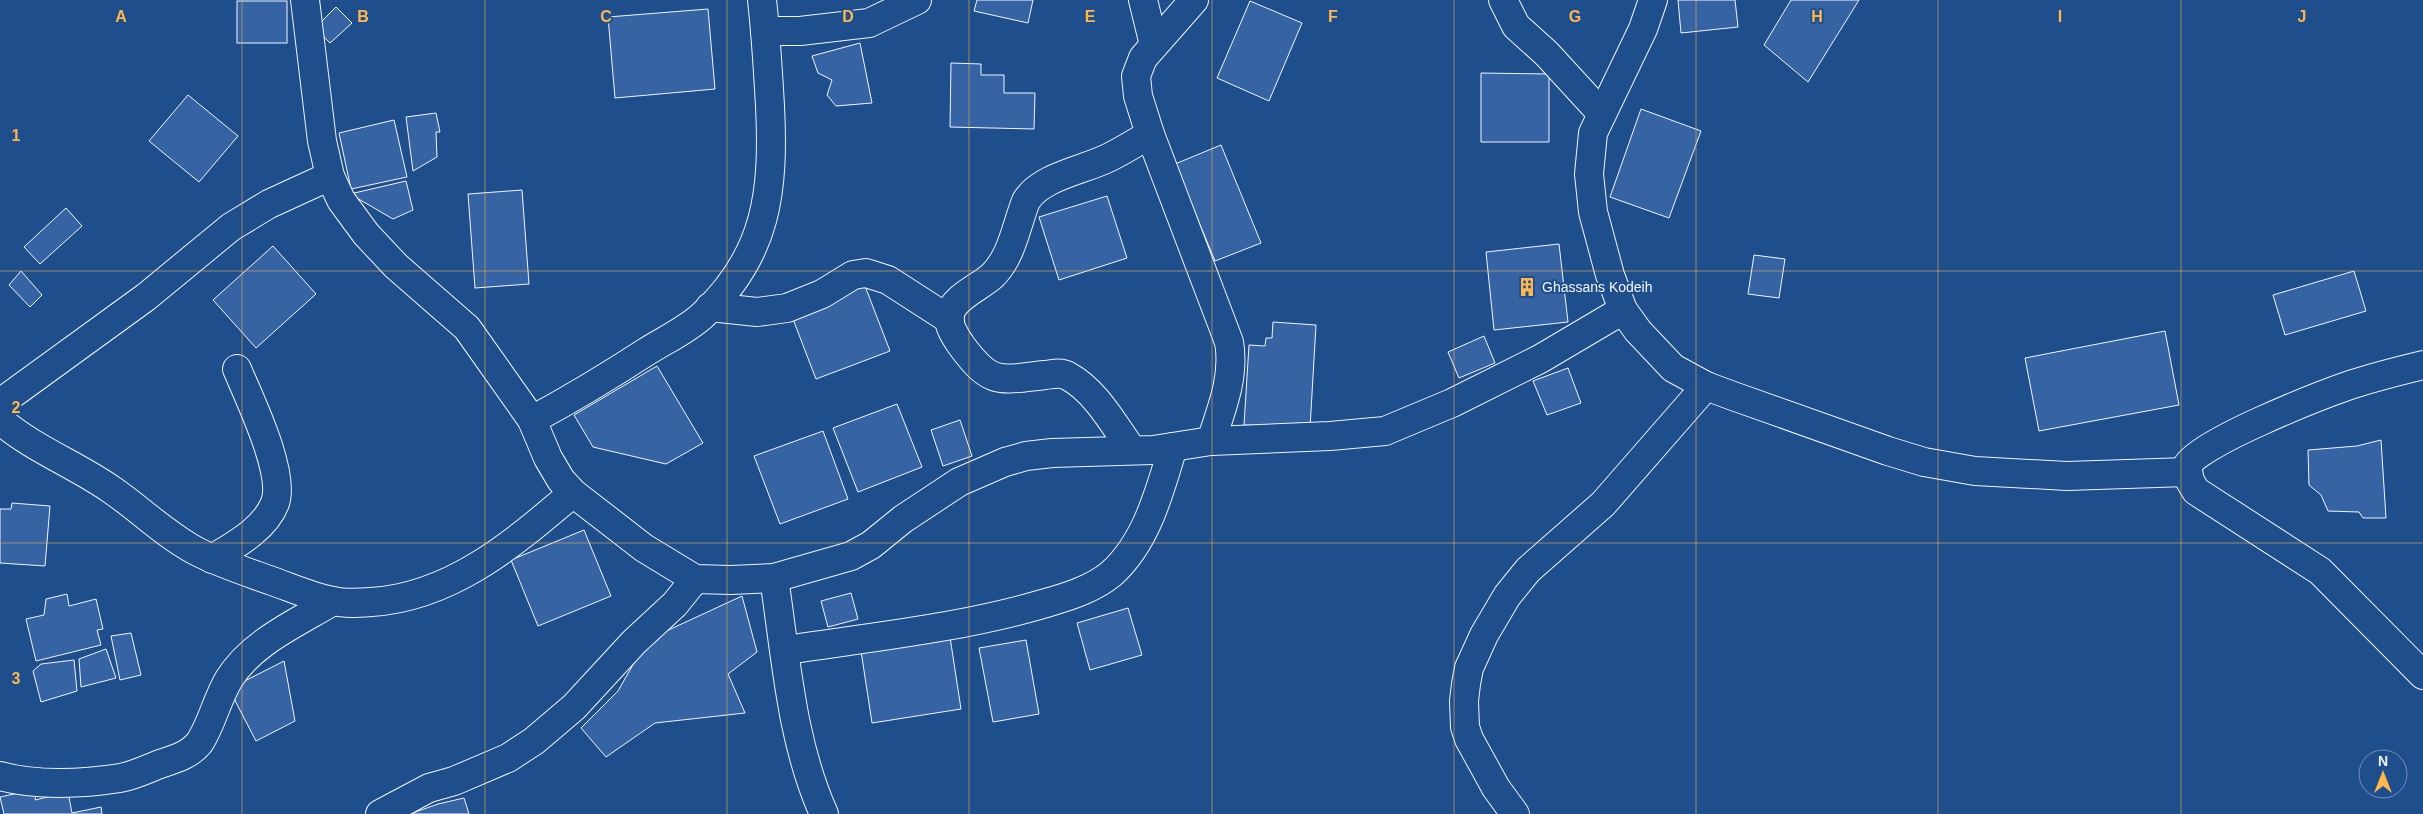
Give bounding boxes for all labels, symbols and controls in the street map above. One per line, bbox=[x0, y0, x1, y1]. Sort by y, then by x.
text: A bbox=[115, 8, 127, 25]
text: B bbox=[357, 8, 369, 25]
text: C bbox=[600, 8, 612, 25]
text: D bbox=[842, 8, 854, 25]
text: E bbox=[1085, 8, 1096, 25]
text: F bbox=[1328, 8, 1338, 25]
text: G bbox=[1569, 8, 1581, 25]
text: H bbox=[1811, 8, 1823, 25]
text: I bbox=[2058, 8, 2062, 25]
text: J bbox=[2298, 8, 2306, 25]
text: 1 bbox=[12, 127, 21, 144]
building icon: Ghassans Kodeih bbox=[1516, 276, 1538, 298]
place label: Ghassans Kodeih bbox=[1542, 279, 1653, 295]
text: 2 bbox=[12, 399, 21, 416]
text: 3 bbox=[12, 670, 21, 687]
north arrow bbox=[2358, 749, 2408, 799]
text: N bbox=[2378, 753, 2388, 769]

